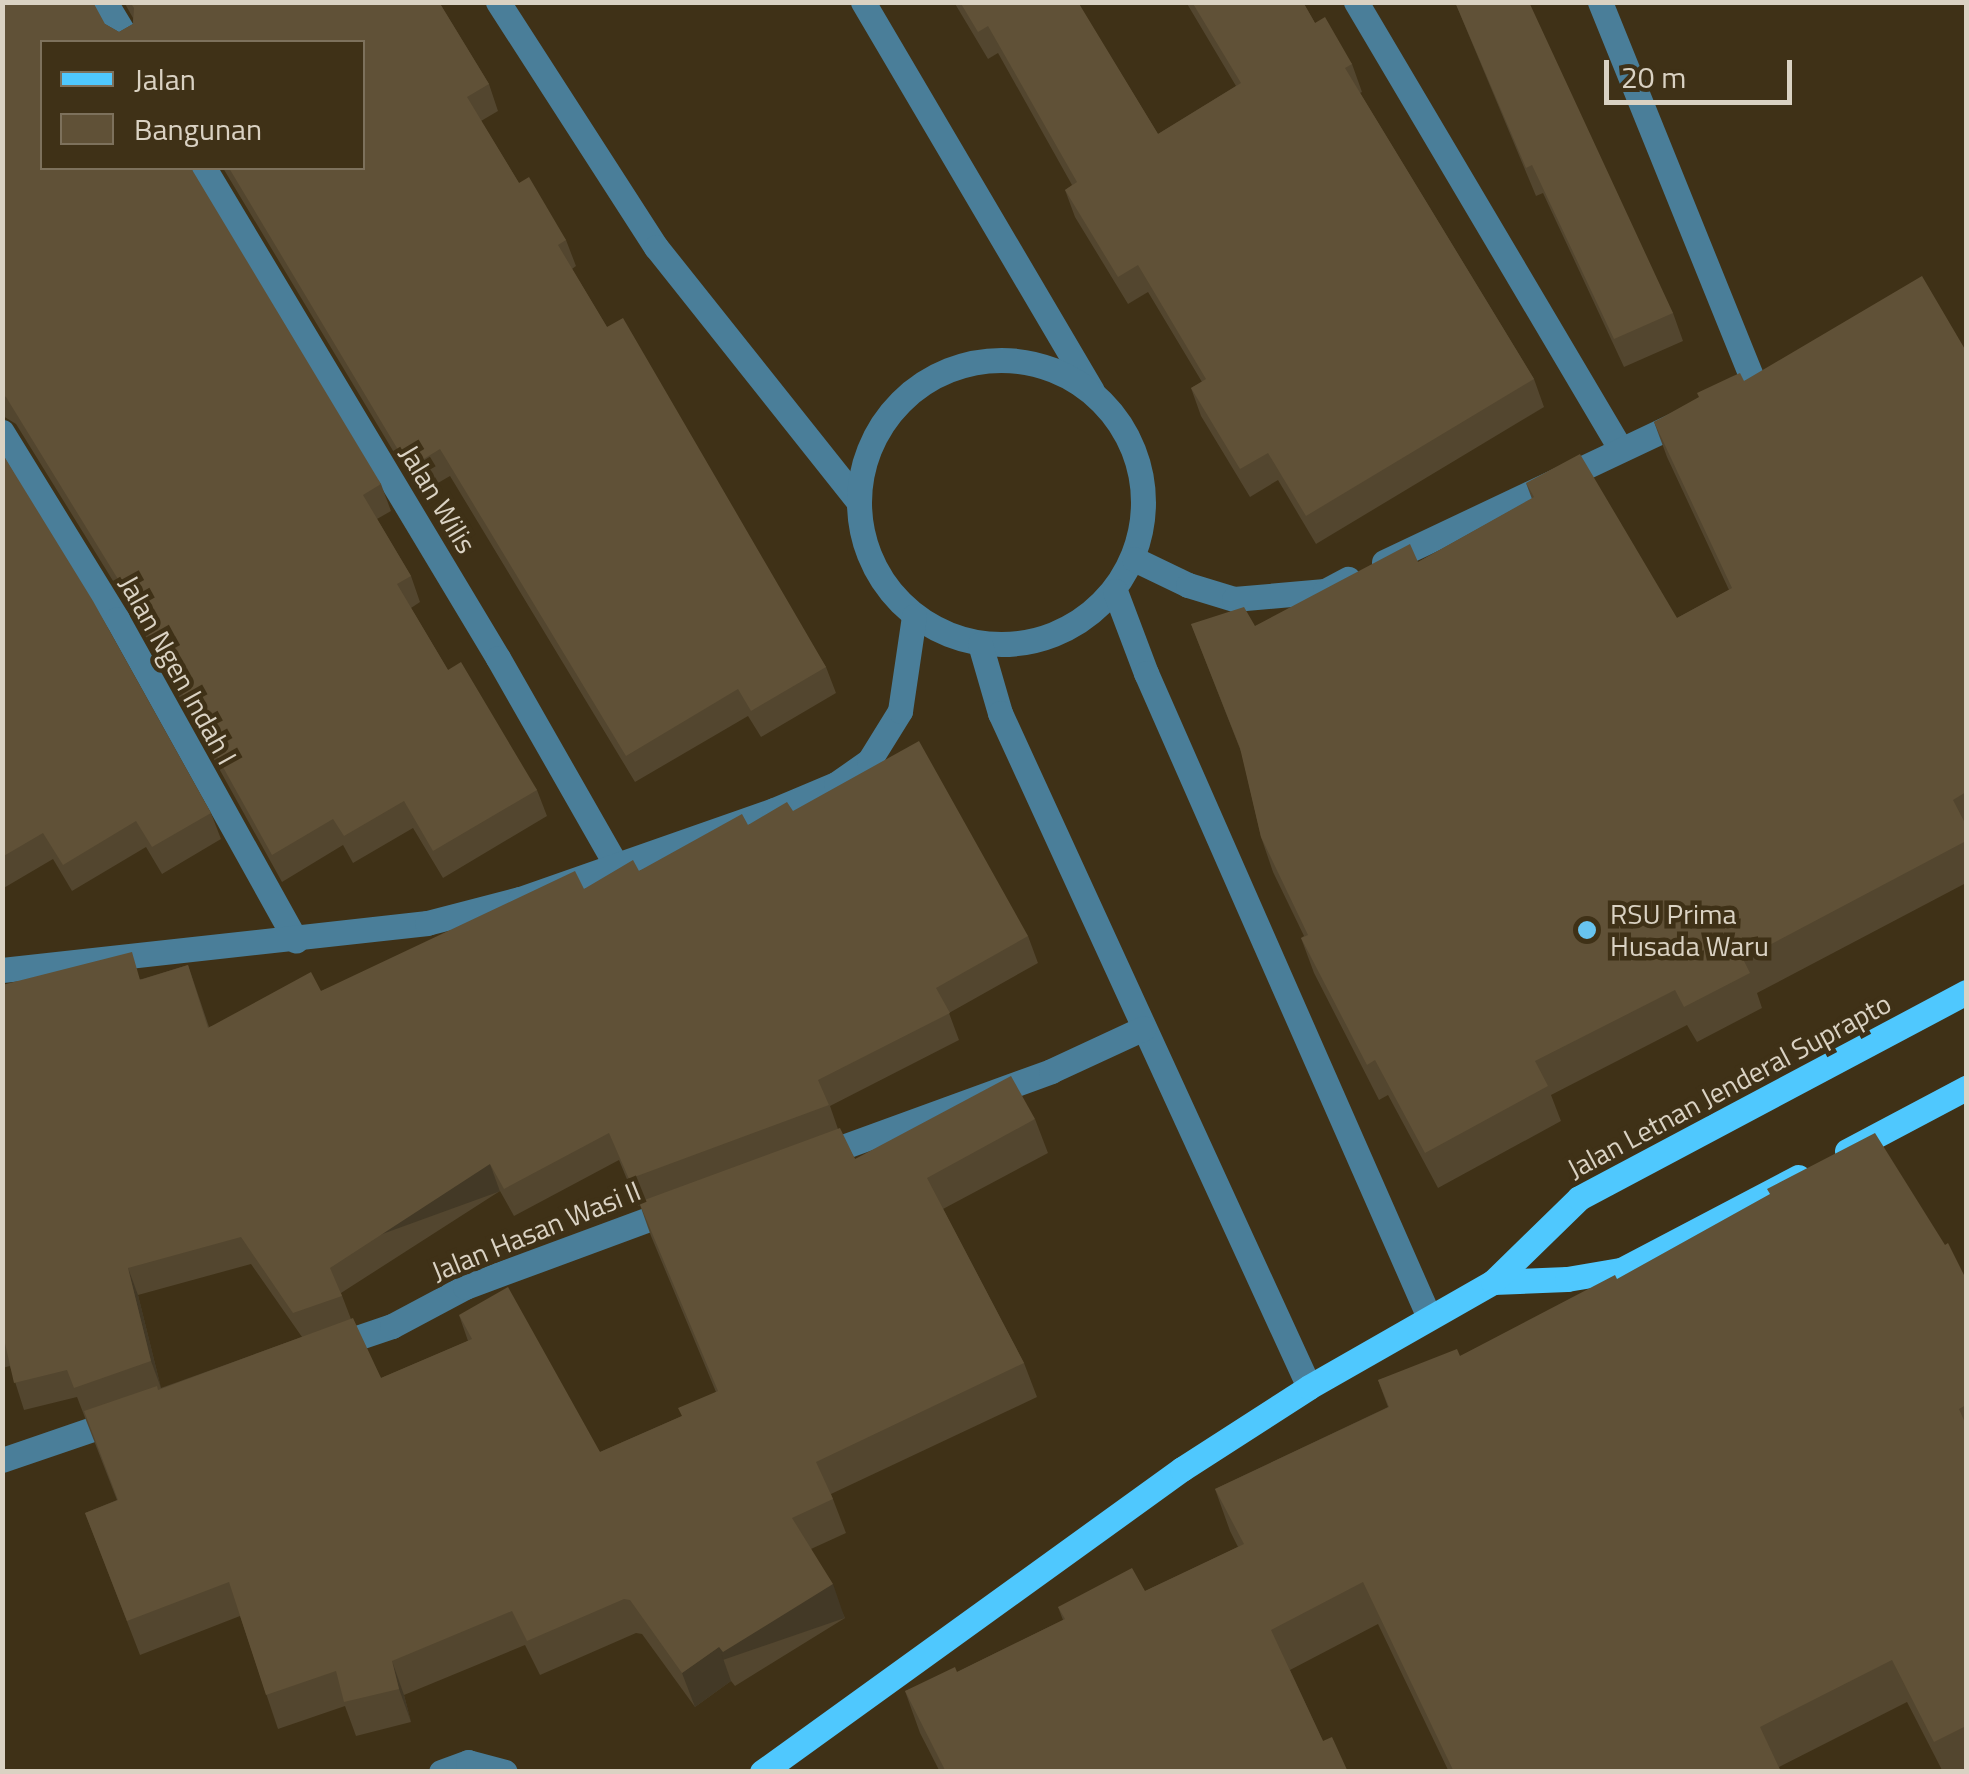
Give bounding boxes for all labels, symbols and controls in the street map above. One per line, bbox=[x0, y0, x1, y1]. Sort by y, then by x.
legend bbox=[40, 40, 365, 170]
scale bar bbox=[1609, 40, 1796, 102]
text: 20 m bbox=[1621, 54, 1686, 100]
text: Jalan bbox=[134, 56, 196, 102]
text: Bangunan bbox=[134, 106, 262, 152]
street label: Jalan Wilis bbox=[393, 439, 483, 559]
street label: Jalan Ngen Indah I bbox=[112, 570, 244, 770]
place label: RSU Prima Husada Waru bbox=[1610, 897, 1769, 963]
marker: RSU Prima Husada Waru bbox=[1574, 917, 1600, 943]
street label: Jalan Letnan Jenderal Suprapto bbox=[1562, 986, 1896, 1186]
street label: Jalan Hasan Wasi II bbox=[427, 1174, 645, 1288]

